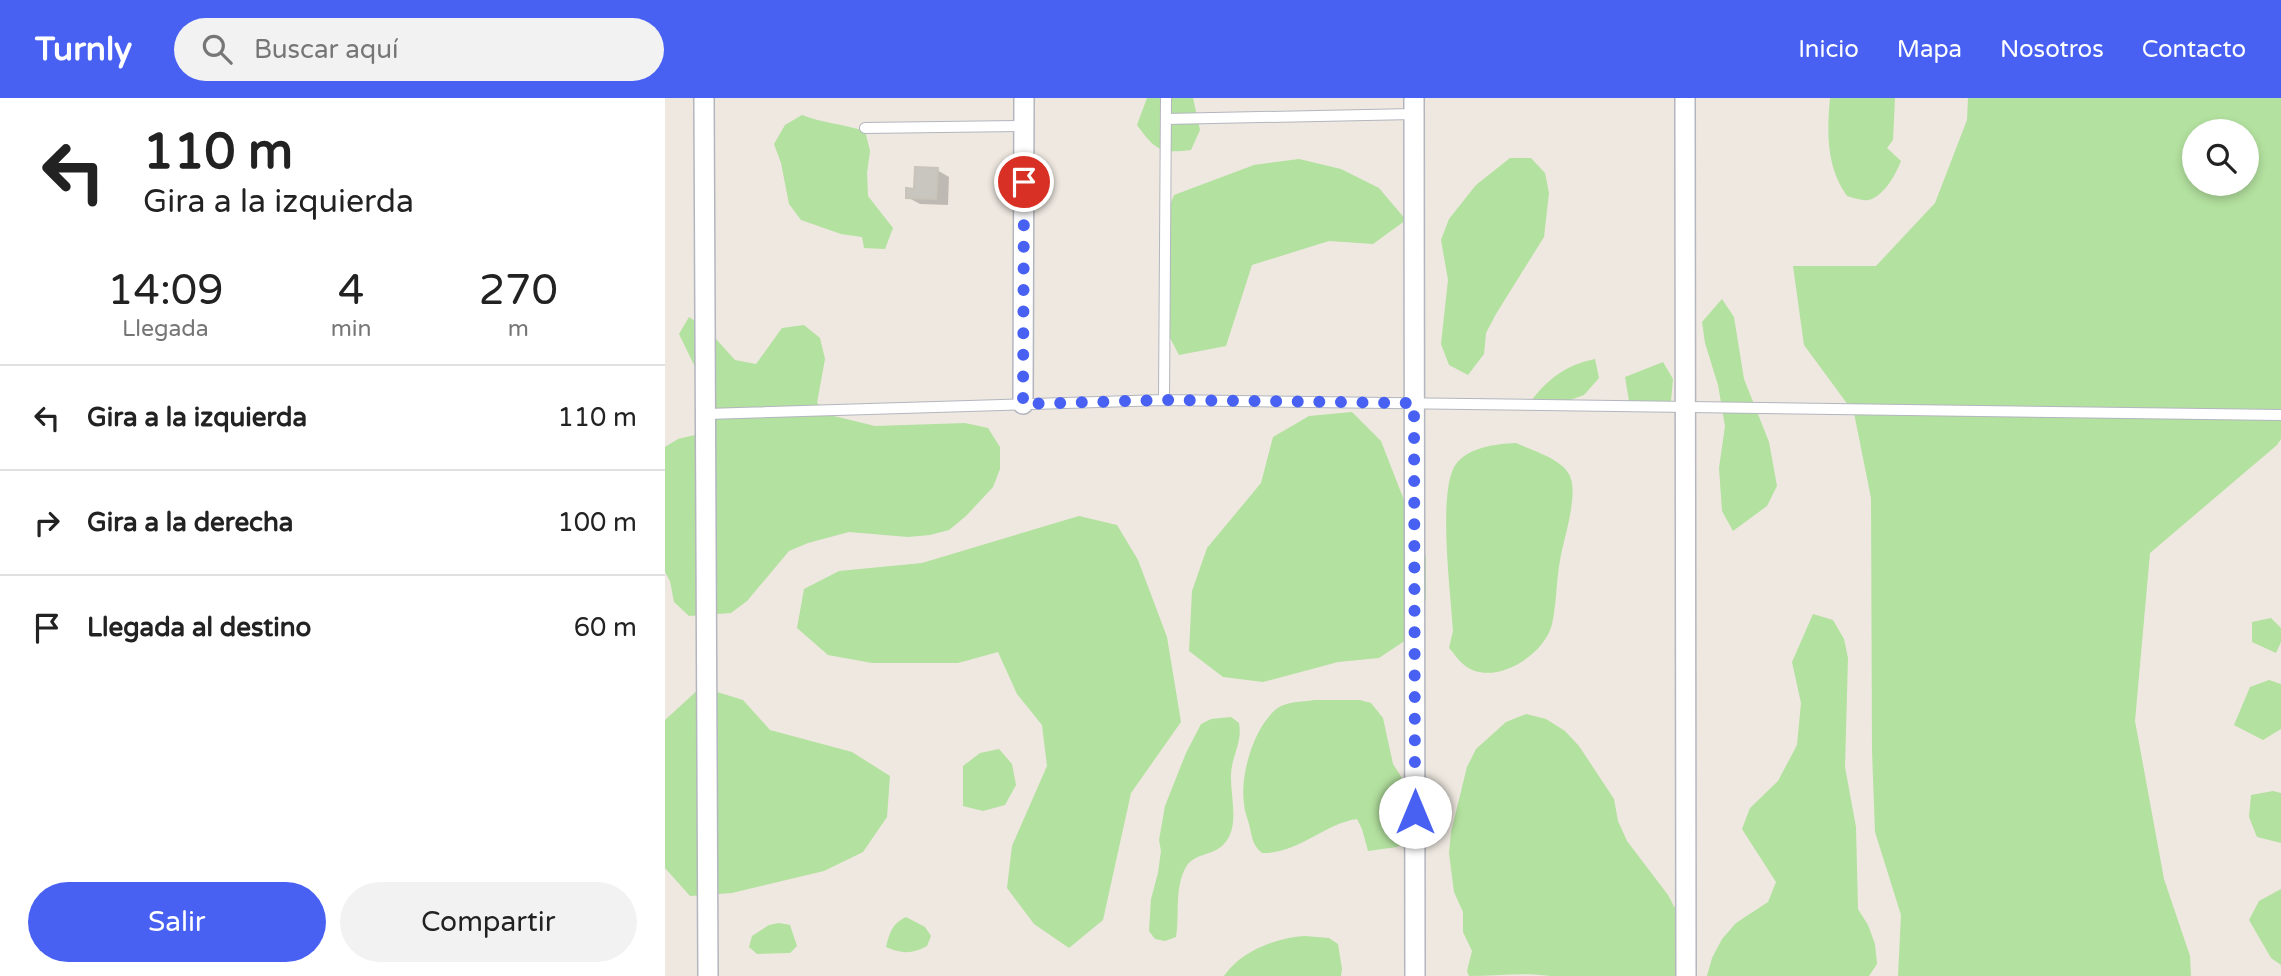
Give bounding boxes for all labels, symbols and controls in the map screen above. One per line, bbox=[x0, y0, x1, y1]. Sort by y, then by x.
search box bbox=[174, 18, 664, 81]
text: Turnly bbox=[35, 30, 132, 69]
icon: search bbox=[198, 30, 236, 68]
text: Buscar aquí bbox=[254, 34, 399, 65]
text: Inicio bbox=[1798, 35, 1859, 64]
text: Mapa bbox=[1897, 35, 1962, 64]
text: Nosotros bbox=[2000, 35, 2104, 64]
text: Contacto bbox=[2142, 35, 2246, 64]
map controls bbox=[2182, 119, 2259, 196]
button: search bbox=[2182, 119, 2259, 196]
text: 110 m bbox=[143, 123, 293, 182]
icon: left bbox=[28, 126, 119, 217]
pin bbox=[994, 152, 1054, 212]
icon: arrive bbox=[1005, 163, 1043, 201]
text: Gira a la izquierda bbox=[143, 183, 414, 221]
text: 14:09 bbox=[107, 265, 224, 316]
text: 4 bbox=[338, 265, 364, 316]
text: 270 bbox=[479, 265, 558, 316]
text: Llegada bbox=[122, 315, 209, 343]
text: min bbox=[331, 315, 372, 343]
text: m bbox=[508, 315, 529, 343]
icon: left bbox=[28, 399, 66, 437]
text: Gira a la izquierda bbox=[87, 402, 307, 433]
text: 110 m bbox=[557, 402, 637, 433]
icon: right bbox=[28, 504, 66, 542]
text: Gira a la derecha bbox=[87, 507, 293, 538]
text: 100 m bbox=[557, 507, 637, 538]
icon: arrive bbox=[28, 609, 66, 647]
text: Llegada al destino bbox=[87, 612, 311, 643]
text: 60 m bbox=[574, 612, 637, 643]
position arrow bbox=[1378, 775, 1452, 849]
button: Salir bbox=[28, 882, 326, 962]
button: Compartir bbox=[340, 882, 637, 962]

